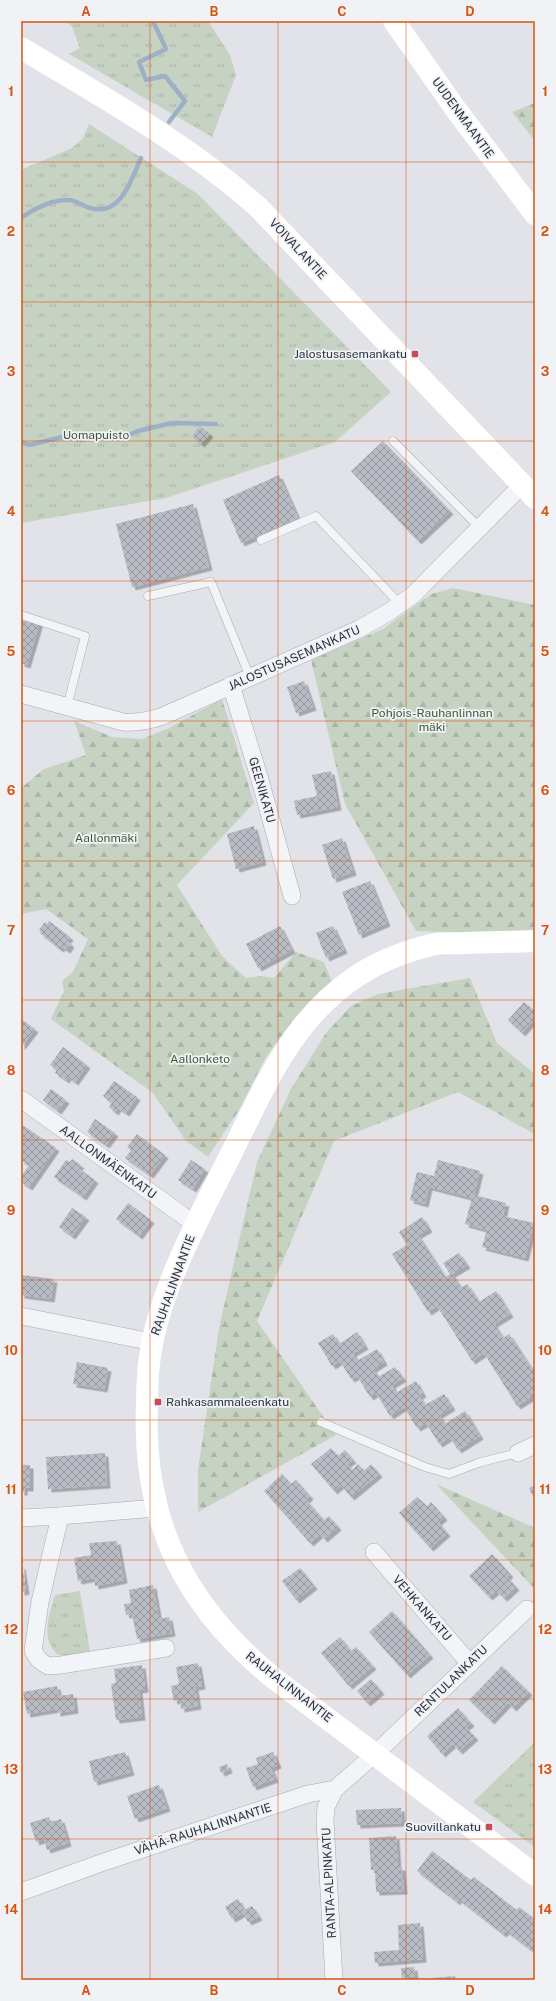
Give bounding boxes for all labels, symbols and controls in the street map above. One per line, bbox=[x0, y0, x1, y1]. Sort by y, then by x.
text: A bbox=[81, 4, 91, 19]
text: B bbox=[210, 4, 219, 19]
text: C bbox=[337, 4, 347, 19]
text: D bbox=[465, 4, 475, 19]
street label: UUDENMAANTIE bbox=[429, 75, 497, 161]
text: 1 bbox=[8, 84, 14, 99]
text: 1 bbox=[542, 84, 548, 99]
street label: VOIVALANTIE bbox=[266, 216, 330, 282]
text: 2 bbox=[7, 224, 15, 239]
text: 2 bbox=[541, 224, 549, 239]
place label: Jalostusasemankatu bbox=[294, 347, 407, 361]
marker: Jalostusasemankatu bbox=[410, 349, 420, 359]
text: 3 bbox=[7, 364, 16, 379]
text: 3 bbox=[541, 364, 550, 379]
park label: Uomapuisto bbox=[63, 428, 129, 442]
text: 4 bbox=[7, 504, 16, 519]
text: 4 bbox=[541, 504, 550, 519]
street label: JALOSTUSASEMANKATU bbox=[226, 623, 362, 693]
text: 5 bbox=[7, 644, 16, 659]
text: 5 bbox=[541, 644, 550, 659]
park label: Pohjois-Rauhanlinnan mäki bbox=[371, 706, 493, 734]
street label: GEENIKATU bbox=[246, 756, 278, 824]
text: 6 bbox=[7, 783, 16, 798]
text: 6 bbox=[541, 783, 550, 798]
park label: Aallonmäki bbox=[75, 831, 137, 845]
text: 7 bbox=[7, 923, 15, 938]
text: 7 bbox=[541, 923, 549, 938]
park label: Aallonketo bbox=[170, 1052, 230, 1066]
text: 8 bbox=[7, 1063, 16, 1078]
text: 8 bbox=[541, 1063, 550, 1078]
street label: AALLONMÄENKATU bbox=[57, 1122, 159, 1202]
text: 9 bbox=[7, 1203, 15, 1218]
text: 9 bbox=[541, 1203, 549, 1218]
street label: RAUHALINNANTIE bbox=[148, 1233, 198, 1337]
text: 10 bbox=[4, 1343, 18, 1358]
text: 10 bbox=[538, 1343, 552, 1358]
place label: Rahkasammaleenkatu bbox=[166, 1395, 289, 1409]
marker: Rahkasammaleenkatu bbox=[153, 1397, 163, 1407]
text: 11 bbox=[5, 1482, 17, 1497]
text: 11 bbox=[539, 1482, 551, 1497]
street label: VEHKANKATU bbox=[390, 1572, 454, 1644]
text: 12 bbox=[4, 1622, 18, 1637]
text: 12 bbox=[538, 1622, 552, 1637]
street label: RENTULANKATU bbox=[412, 1643, 490, 1719]
street label: RAUHALINNANTIE bbox=[243, 1649, 335, 1725]
text: 13 bbox=[4, 1762, 18, 1777]
text: 13 bbox=[538, 1762, 552, 1777]
street label: VÄHÄ-RAUHALINNANTIE bbox=[133, 1800, 273, 1858]
place label: Suovillankatu bbox=[405, 1820, 481, 1834]
marker: Suovillankatu bbox=[484, 1822, 494, 1832]
street label: RANTA-ALPINKATU bbox=[319, 1827, 339, 1939]
text: 14 bbox=[4, 1902, 19, 1917]
text: 14 bbox=[538, 1902, 553, 1917]
text: A bbox=[81, 1983, 91, 1998]
text: B bbox=[210, 1983, 219, 1998]
text: C bbox=[337, 1983, 347, 1998]
text: D bbox=[465, 1983, 475, 1998]

